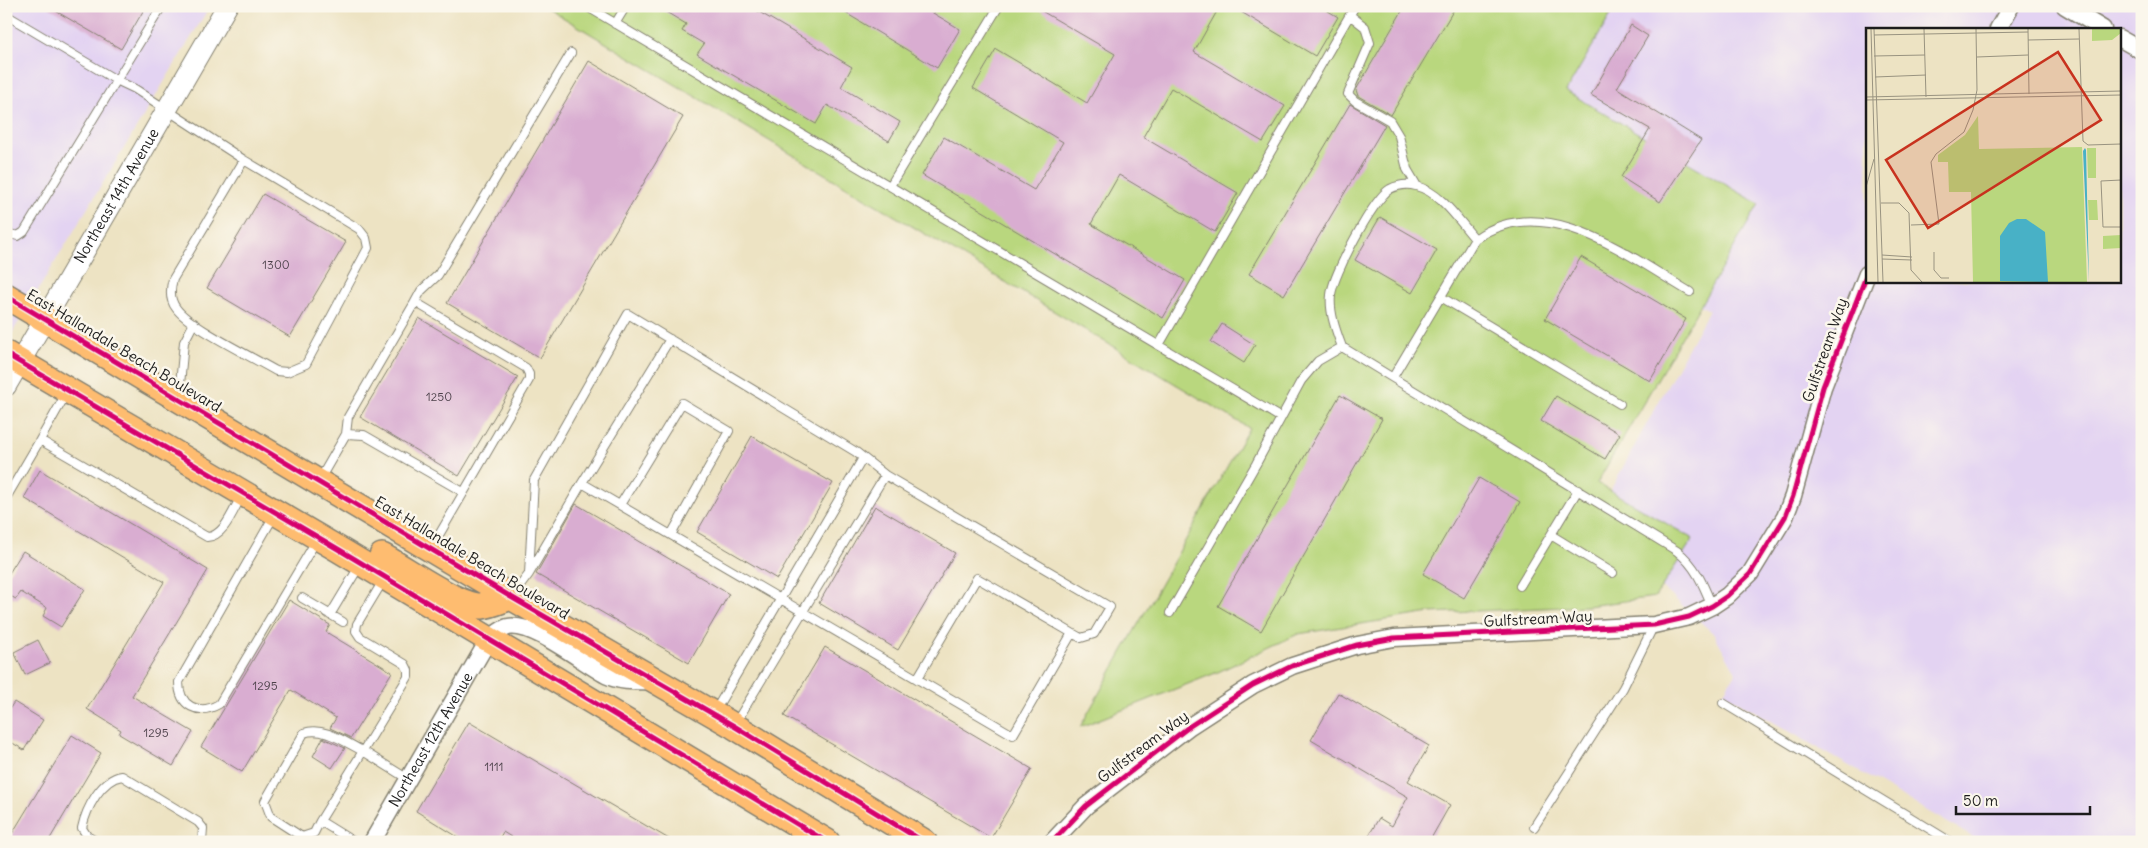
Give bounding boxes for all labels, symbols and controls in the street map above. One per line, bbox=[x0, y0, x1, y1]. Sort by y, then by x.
inset map bbox=[1866, 28, 2120, 282]
street label: Northeast 14th Avenue bbox=[70, 125, 163, 266]
house number: 1300 bbox=[262, 257, 290, 272]
street label: East Hallandale Beach Boulevard bbox=[24, 285, 225, 416]
street label: Gulfstream Way bbox=[1798, 295, 1851, 404]
house number: 1250 bbox=[426, 389, 452, 404]
street label: East Hallandale Beach Boulevard bbox=[372, 492, 573, 623]
street label: Gulfstream Way bbox=[1483, 606, 1593, 631]
street label: Northeast 12th Avenue bbox=[384, 669, 477, 810]
house number: 1295 bbox=[252, 678, 278, 693]
street label: Gulfstream Way bbox=[1093, 706, 1192, 787]
house number: 1295 bbox=[143, 725, 169, 740]
house number: 1111 bbox=[484, 759, 504, 774]
scale bar bbox=[1956, 783, 2089, 815]
text: 50 m bbox=[1963, 791, 1998, 810]

